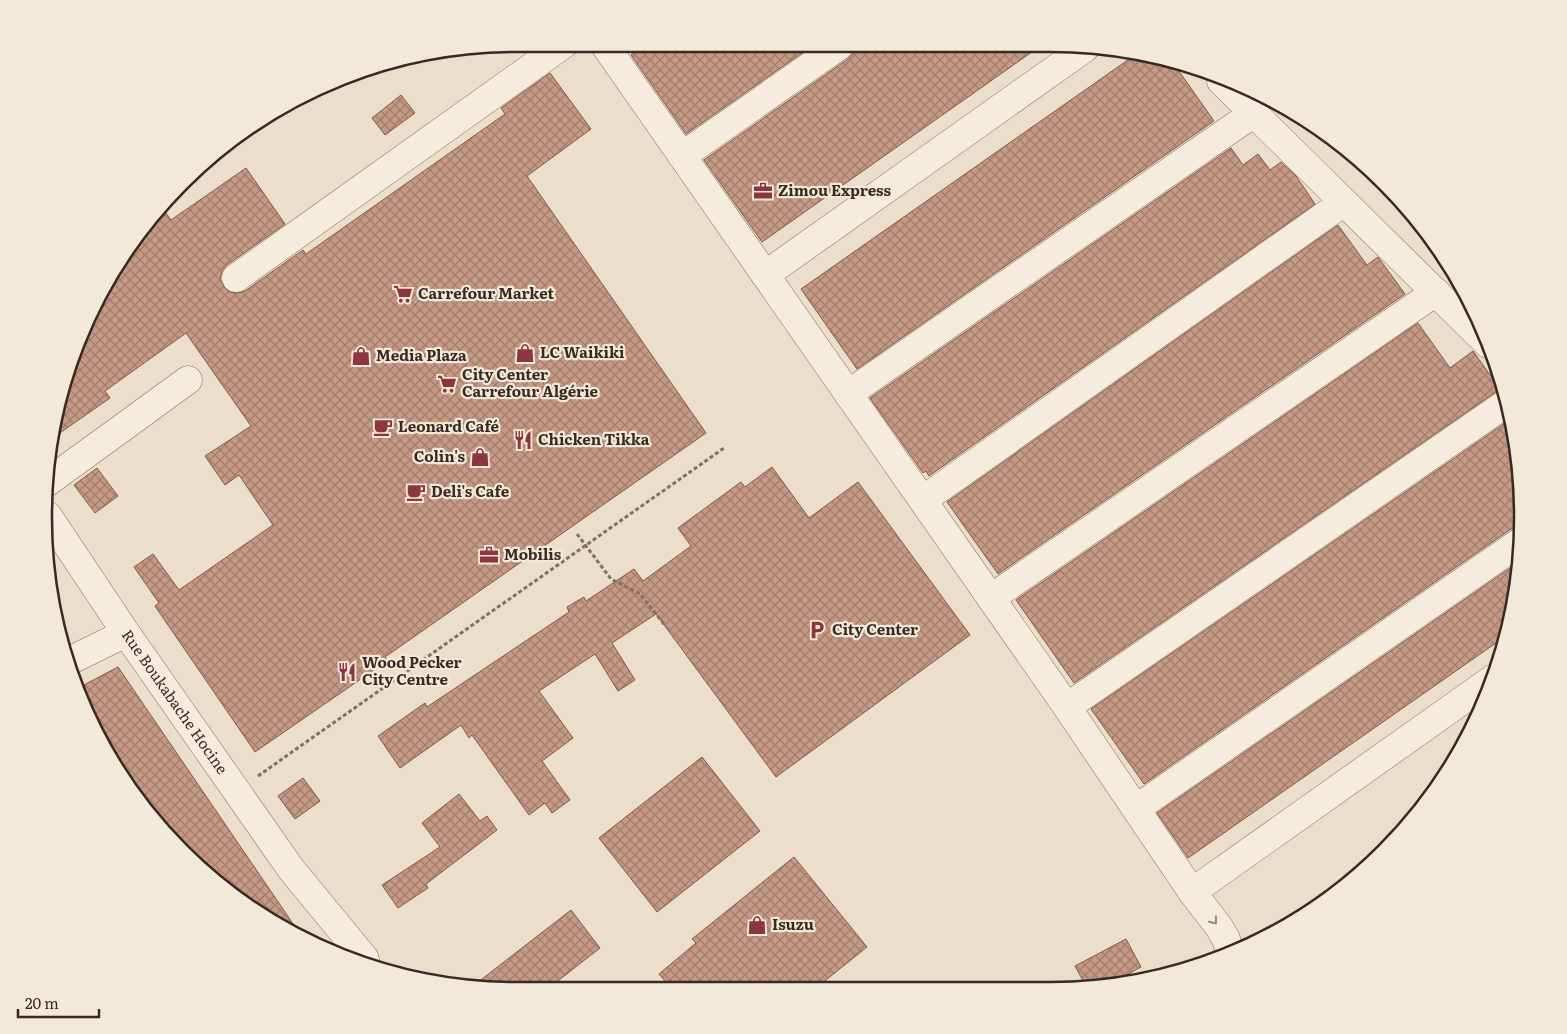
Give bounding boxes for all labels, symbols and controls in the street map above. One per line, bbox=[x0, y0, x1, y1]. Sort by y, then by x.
place label: Zimou Express bbox=[778, 178, 892, 201]
office icon: Zimou Express bbox=[752, 180, 774, 202]
place label: Carrefour Market bbox=[418, 281, 555, 304]
supermarket icon: Carrefour Market bbox=[392, 283, 414, 305]
place label: LC Waikiki bbox=[540, 340, 625, 363]
shop icon: LC Waikiki bbox=[514, 342, 536, 364]
place label: Media Plaza bbox=[376, 343, 467, 366]
shop icon: Media Plaza bbox=[350, 345, 372, 367]
place label: City Center Carrefour Algérie bbox=[462, 362, 599, 402]
supermarket icon: City Center Carrefour Algérie bbox=[436, 373, 458, 395]
place label: Leonard Café bbox=[398, 414, 500, 437]
cafe icon: Leonard Café bbox=[372, 416, 394, 438]
place label: Chicken Tikka bbox=[538, 427, 650, 450]
restaurant icon: Chicken Tikka bbox=[512, 429, 534, 451]
place label: Colin's bbox=[414, 444, 466, 467]
shop icon: Colin's bbox=[469, 446, 491, 468]
place label: Deli's Cafe bbox=[431, 479, 510, 502]
cafe icon: Deli's Cafe bbox=[405, 481, 427, 503]
place label: Mobilis bbox=[504, 542, 562, 565]
office icon: Mobilis bbox=[478, 544, 500, 566]
place label: City Center bbox=[832, 617, 918, 640]
parking icon: City Center bbox=[806, 619, 828, 641]
street label: Rue Boukabache Hocine bbox=[117, 624, 234, 779]
place label: Wood Pecker City Centre bbox=[362, 650, 462, 690]
restaurant icon: Wood Pecker City Centre bbox=[336, 661, 358, 683]
place label: Isuzu bbox=[772, 912, 814, 935]
shop icon: Isuzu bbox=[746, 914, 768, 936]
one-way arrow bbox=[1208, 915, 1217, 925]
scale bar bbox=[18, 986, 99, 1018]
text: 20 m bbox=[25, 991, 59, 1014]

